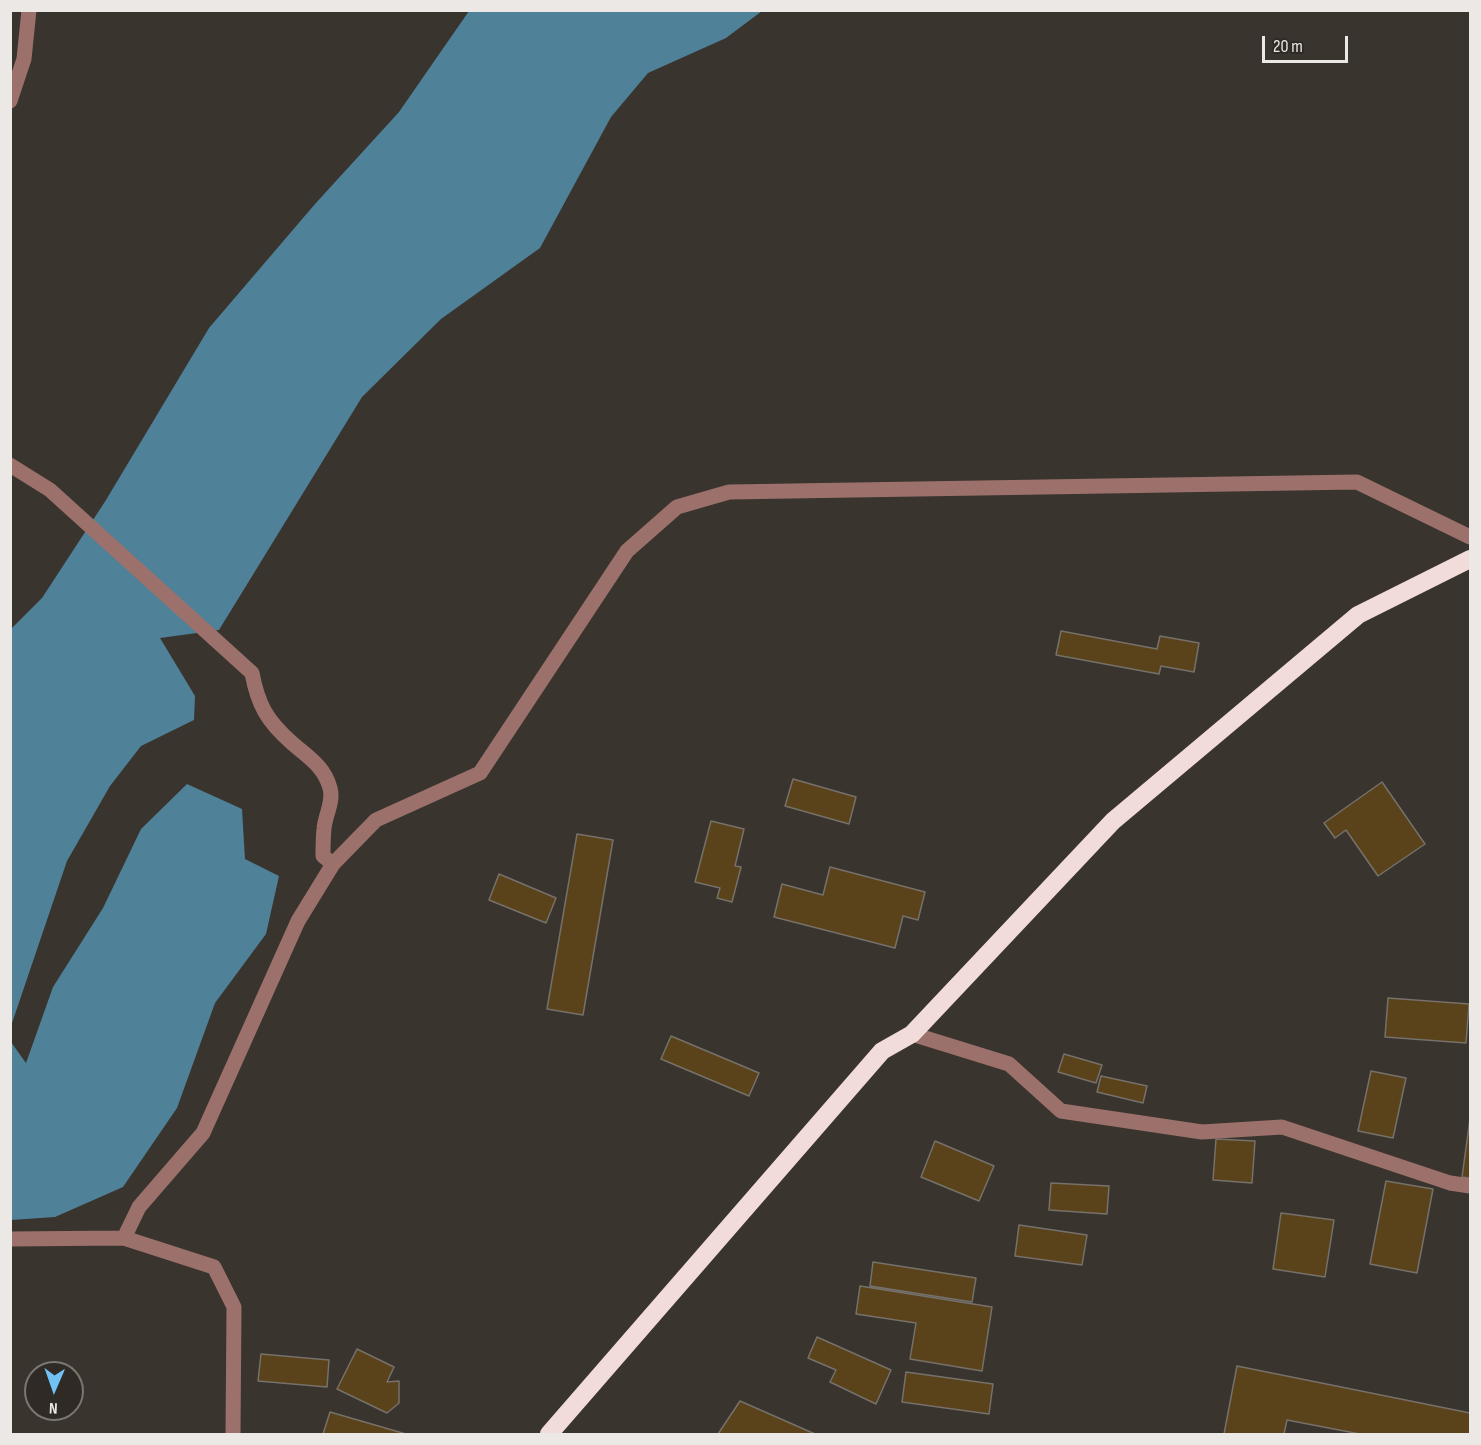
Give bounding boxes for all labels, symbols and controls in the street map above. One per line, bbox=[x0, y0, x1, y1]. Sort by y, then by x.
scale bar bbox=[1265, 24, 1350, 62]
text: 20 m bbox=[1273, 36, 1303, 57]
north arrow bbox=[24, 1361, 84, 1421]
text: N bbox=[49, 1398, 58, 1417]

